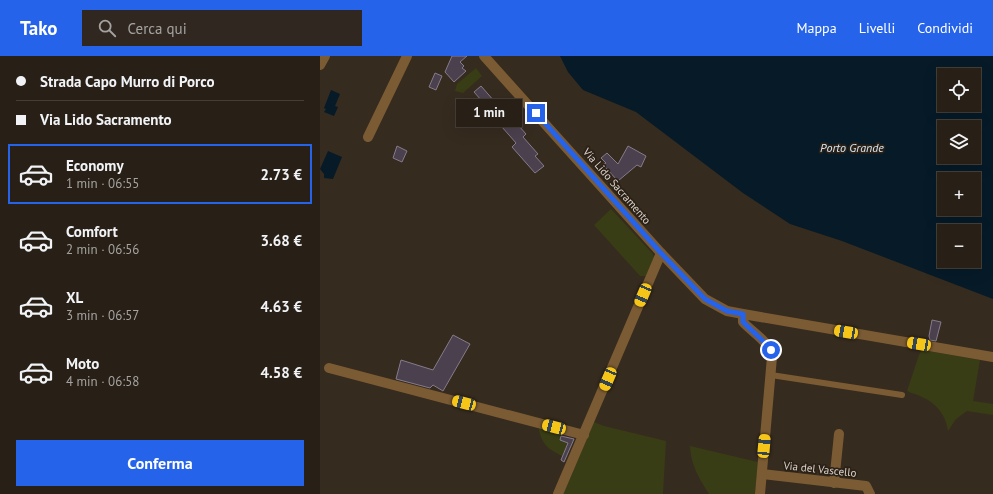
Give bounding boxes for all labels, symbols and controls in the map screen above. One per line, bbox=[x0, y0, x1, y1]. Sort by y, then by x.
search box bbox=[82, 10, 362, 46]
text: Tako bbox=[20, 16, 58, 40]
icon: search bbox=[96, 17, 118, 39]
text: Cerca qui bbox=[128, 19, 187, 38]
text: Mappa bbox=[797, 19, 837, 37]
text: Livelli bbox=[859, 19, 895, 37]
text: Condividi bbox=[917, 19, 973, 37]
map controls bbox=[937, 68, 981, 268]
button: locate bbox=[937, 68, 981, 112]
text: Strada Capo Murro di Porco bbox=[40, 72, 215, 91]
callout: 1 min bbox=[456, 99, 522, 127]
text: 1 min bbox=[473, 104, 505, 121]
route end bbox=[527, 104, 545, 122]
text: Via Lido Sacramento bbox=[40, 110, 172, 129]
button: layers bbox=[937, 120, 981, 164]
water label: Porto Grande bbox=[820, 140, 884, 155]
street label: Via Lido Sacramento bbox=[579, 144, 654, 227]
icon: car bbox=[18, 156, 54, 192]
text: Economy bbox=[66, 156, 124, 175]
text: 2.73 € bbox=[260, 165, 302, 184]
button: + bbox=[937, 172, 981, 216]
text: 1 min · 06:55 bbox=[66, 175, 139, 192]
icon: car bbox=[18, 222, 54, 258]
text: Comfort bbox=[66, 222, 118, 241]
button: − bbox=[937, 224, 981, 268]
text: 3.68 € bbox=[260, 231, 302, 250]
text: 2 min · 06:56 bbox=[66, 241, 139, 258]
car bbox=[633, 282, 653, 308]
icon: car bbox=[18, 288, 54, 324]
text: XL bbox=[66, 288, 83, 307]
text: 4.63 € bbox=[260, 297, 302, 316]
text: 3 min · 06:57 bbox=[66, 307, 139, 324]
car bbox=[833, 324, 859, 340]
car bbox=[906, 336, 932, 352]
route start bbox=[762, 341, 780, 359]
icon: car bbox=[18, 354, 54, 390]
text: Moto bbox=[66, 354, 99, 373]
text: 4.58 € bbox=[260, 363, 302, 382]
car bbox=[598, 366, 618, 392]
text: 4 min · 06:58 bbox=[66, 373, 139, 390]
car bbox=[451, 394, 477, 412]
car bbox=[541, 418, 567, 436]
car bbox=[757, 434, 771, 458]
button: Conferma bbox=[16, 440, 304, 486]
street label: Via del Vascello bbox=[782, 458, 857, 480]

